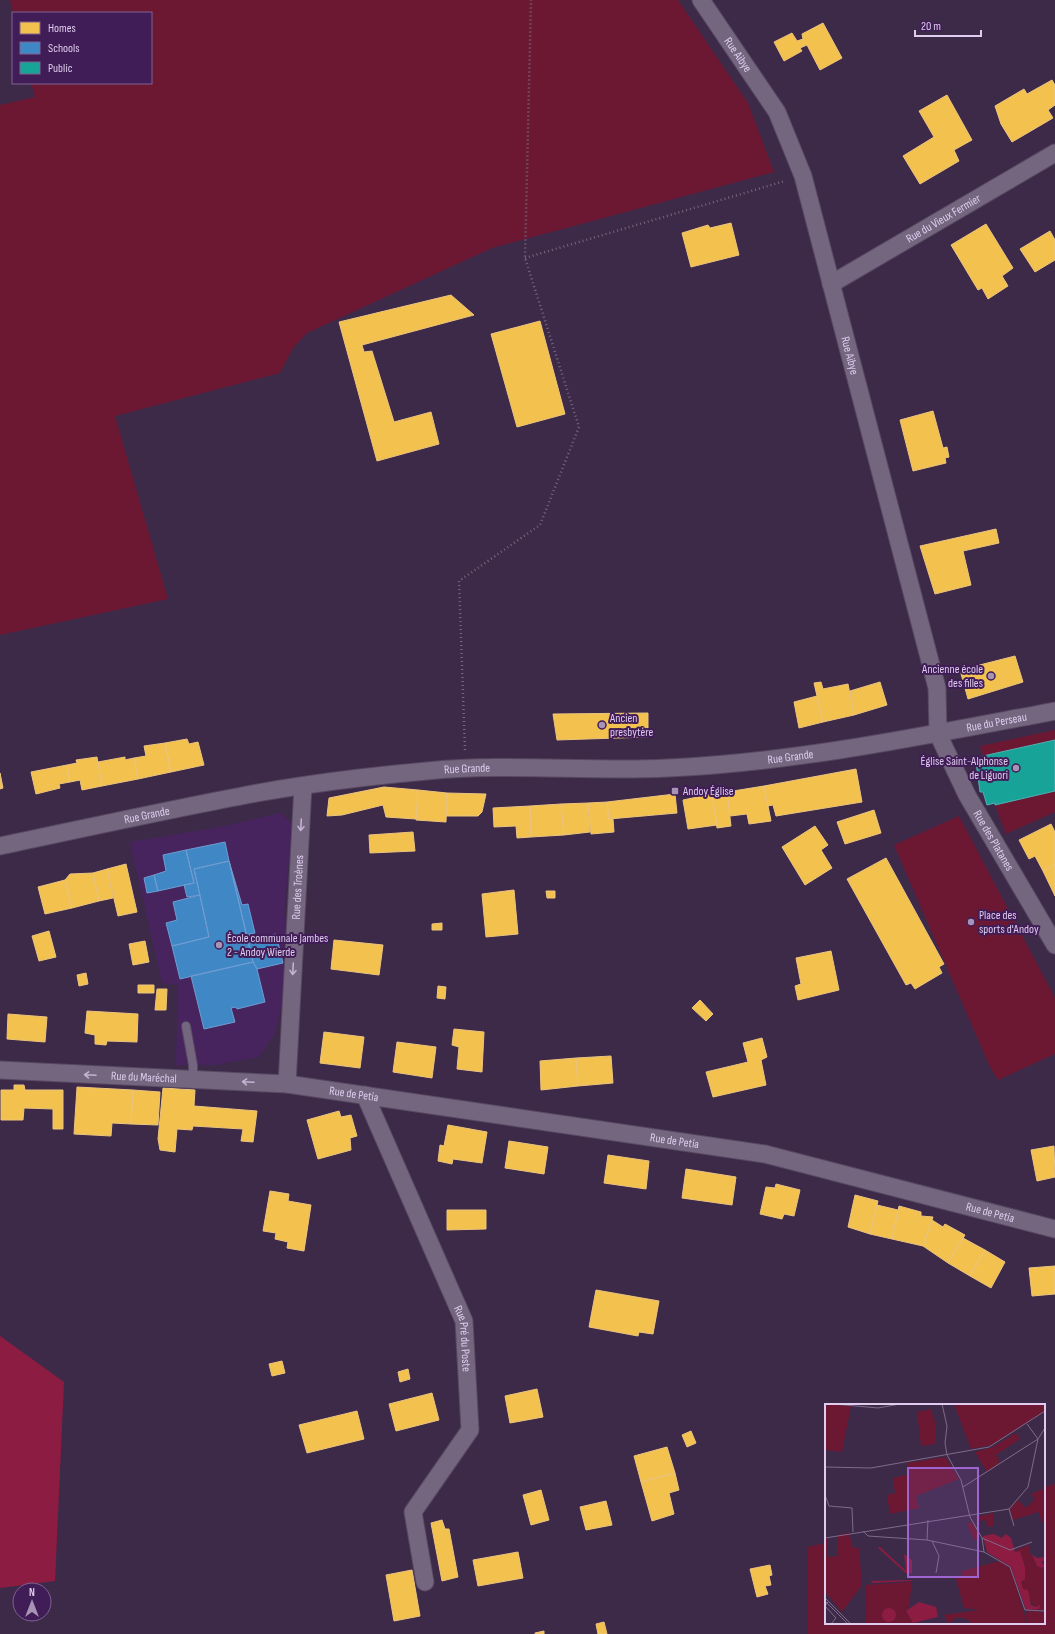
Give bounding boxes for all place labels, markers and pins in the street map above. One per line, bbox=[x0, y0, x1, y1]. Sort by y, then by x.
place label: Ancienne école des filles bbox=[921, 662, 983, 691]
marker: Ancienne école des filles bbox=[986, 671, 996, 681]
place label: Ancien presbytère bbox=[609, 711, 654, 740]
marker: Ancien presbytère bbox=[597, 720, 607, 730]
place label: Église Saint-Alphonse de Liguori bbox=[921, 754, 1008, 783]
marker: Église Saint-Alphonse de Liguori bbox=[1011, 763, 1021, 773]
place label: Andoy Église bbox=[682, 784, 734, 799]
marker: Andoy Église bbox=[670, 786, 680, 796]
place label: Place des sports d'Andoy bbox=[979, 908, 1039, 937]
marker: Place des sports d'Andoy bbox=[966, 917, 976, 927]
place label: École communale Jambes 2 - Andoy Wierde bbox=[227, 931, 328, 960]
marker: École communale Jambes 2 - Andoy Wierde bbox=[214, 940, 224, 950]

